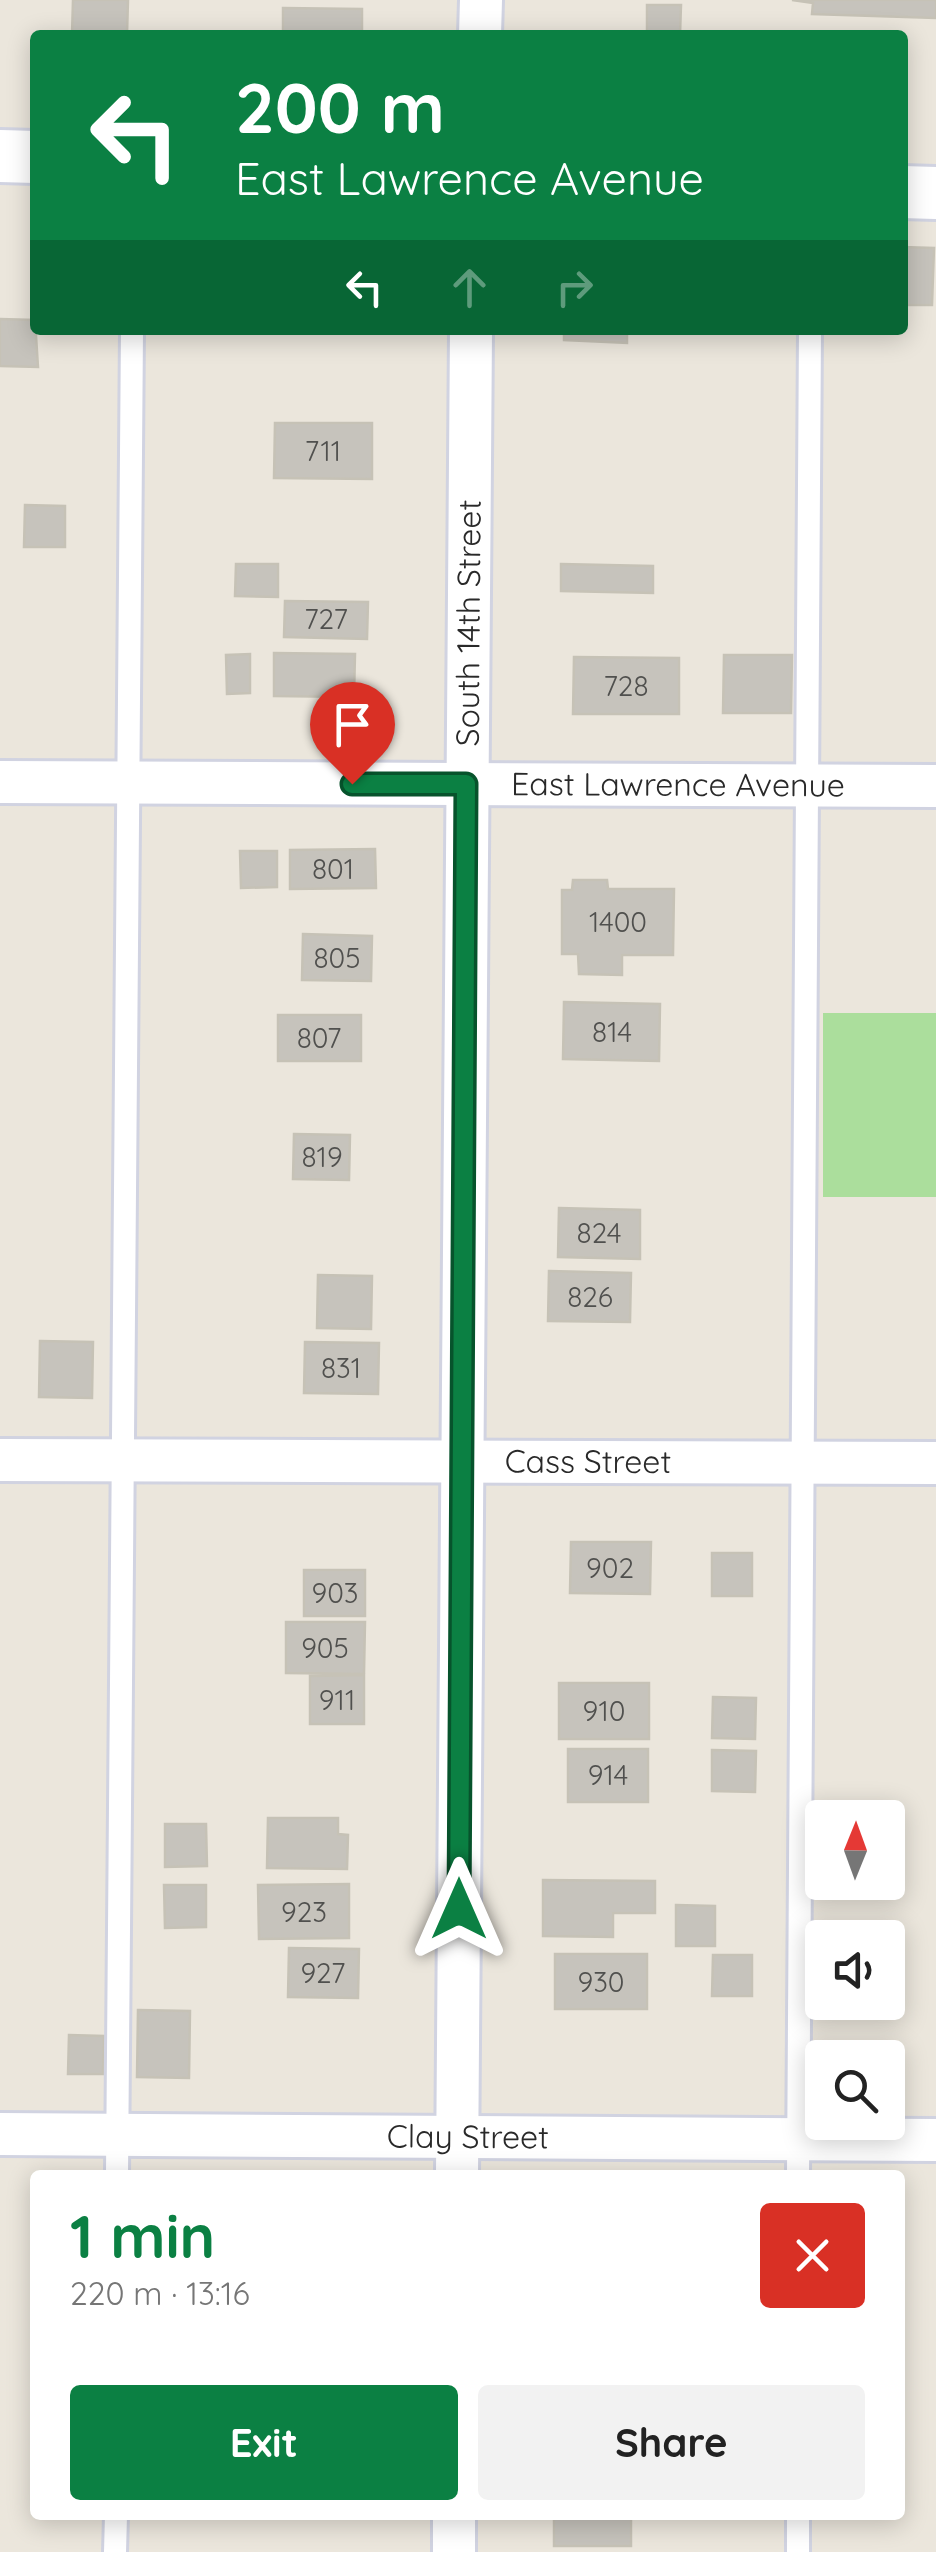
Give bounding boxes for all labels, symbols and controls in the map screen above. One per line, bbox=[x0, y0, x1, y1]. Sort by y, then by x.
text: 200 m bbox=[235, 63, 445, 151]
icon: left bbox=[70, 70, 200, 200]
text: East Lawrence Avenue bbox=[235, 150, 704, 206]
icon: left bbox=[337, 260, 392, 315]
icon: ahead bbox=[442, 260, 497, 315]
icon: right bbox=[547, 260, 602, 315]
house number: 711 bbox=[305, 433, 341, 468]
street label: South 14th Street bbox=[447, 499, 489, 747]
house number: 727 bbox=[304, 601, 348, 636]
house number: 728 bbox=[604, 668, 649, 703]
pin bbox=[310, 682, 395, 785]
icon: arrive bbox=[325, 697, 380, 752]
street label: East Lawrence Avenue bbox=[511, 763, 845, 805]
house number: 801 bbox=[312, 851, 354, 886]
house number: 1400 bbox=[589, 904, 647, 939]
house number: 805 bbox=[313, 940, 361, 975]
house number: 814 bbox=[592, 1014, 632, 1049]
house number: 807 bbox=[297, 1020, 341, 1055]
house number: 819 bbox=[301, 1139, 343, 1174]
house number: 824 bbox=[577, 1215, 621, 1250]
house number: 826 bbox=[567, 1279, 613, 1314]
house number: 831 bbox=[321, 1350, 361, 1385]
street label: Cass Street bbox=[505, 1441, 671, 1481]
house number: 902 bbox=[586, 1550, 634, 1585]
house number: 903 bbox=[312, 1575, 358, 1610]
house number: 905 bbox=[301, 1630, 349, 1665]
house number: 911 bbox=[319, 1682, 355, 1717]
house number: 910 bbox=[583, 1693, 625, 1728]
house number: 914 bbox=[588, 1757, 628, 1792]
north arrow bbox=[805, 1800, 905, 1900]
map controls bbox=[805, 1800, 905, 2140]
position arrow bbox=[407, 1857, 511, 1961]
house number: 923 bbox=[281, 1894, 327, 1929]
button: sound bbox=[805, 1920, 905, 2020]
house number: 927 bbox=[301, 1955, 345, 1990]
house number: 930 bbox=[578, 1964, 624, 1999]
button: search bbox=[805, 2040, 905, 2140]
street label: Clay Street bbox=[387, 2115, 549, 2157]
text: 1 min bbox=[70, 2198, 215, 2273]
button: close bbox=[760, 2203, 865, 2308]
text: 220 m · 13:16 bbox=[70, 2273, 250, 2313]
button: Exit bbox=[70, 2385, 458, 2500]
button: Share bbox=[478, 2385, 865, 2500]

